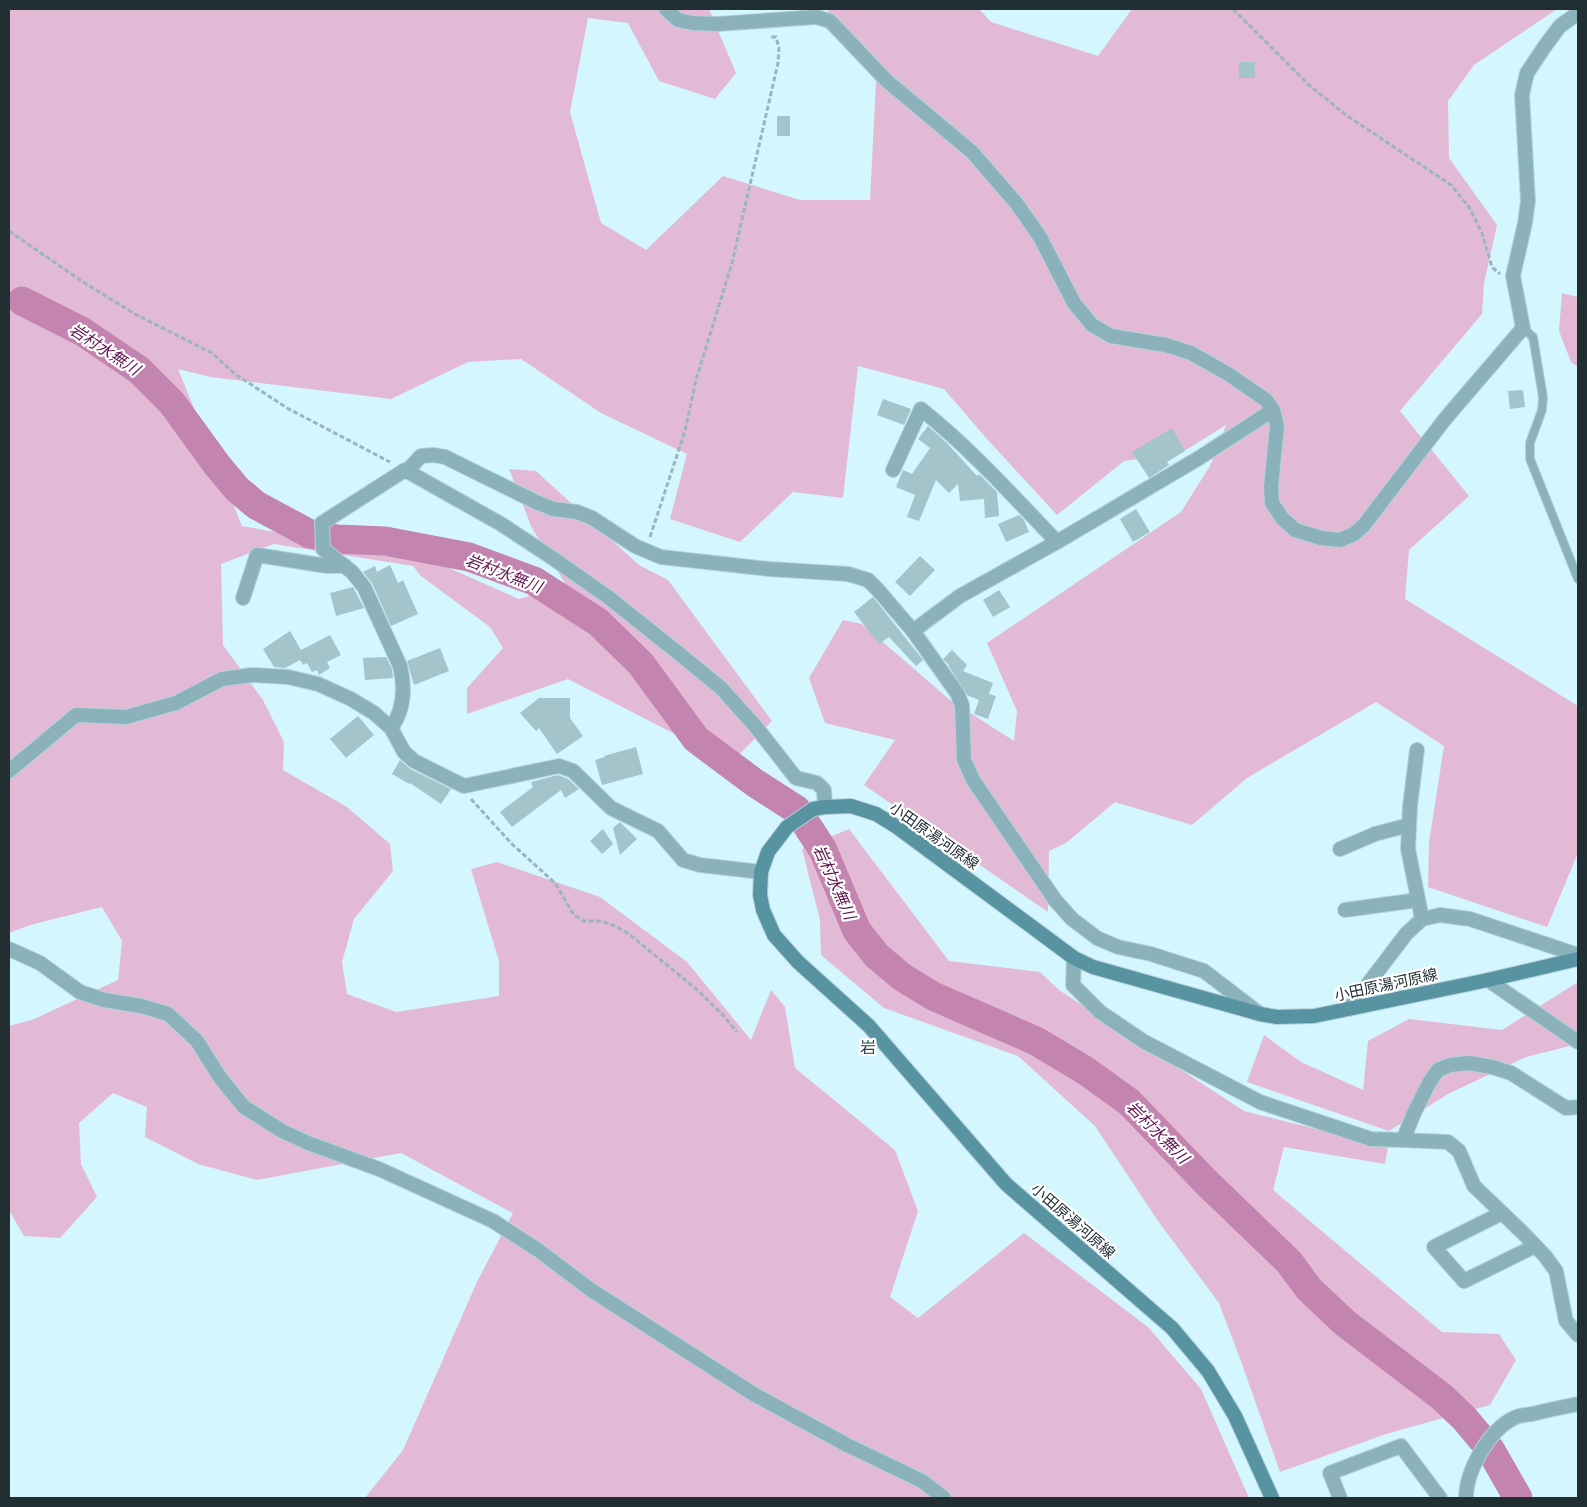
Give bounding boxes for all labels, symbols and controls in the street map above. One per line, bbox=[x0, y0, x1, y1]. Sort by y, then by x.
water label: 岩村水無川 bbox=[65, 320, 145, 381]
water label: 岩村水無川 bbox=[463, 550, 546, 598]
street label: 小田原湯河原線 bbox=[886, 799, 982, 873]
water label: 岩村水無川 bbox=[809, 842, 860, 925]
street label: 小田原湯河原線 bbox=[1333, 965, 1439, 1005]
district label: 岩 bbox=[860, 1038, 876, 1058]
water label: 岩村水無川 bbox=[1122, 1097, 1194, 1169]
street label: 小田原湯河原線 bbox=[1027, 1180, 1119, 1262]

